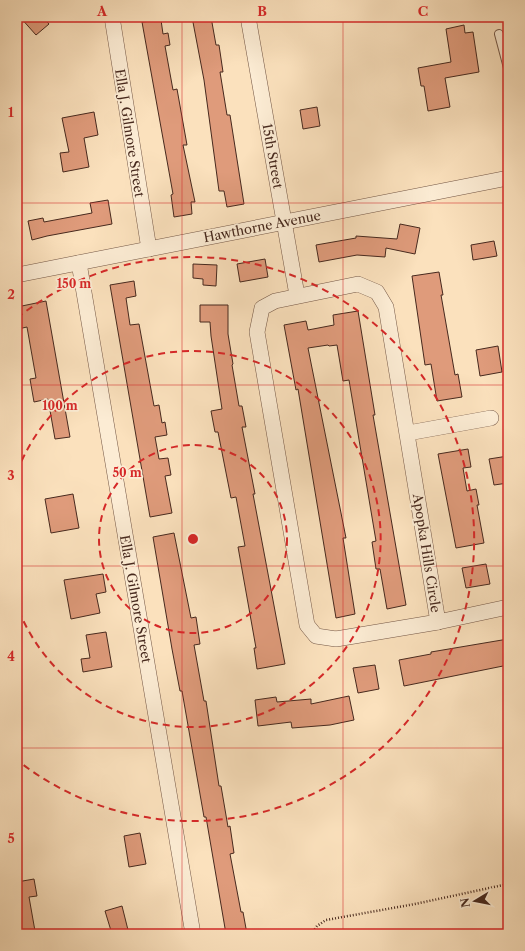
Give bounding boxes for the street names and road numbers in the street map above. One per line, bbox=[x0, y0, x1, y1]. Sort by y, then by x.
street label: Ella J. Gilmore Street bbox=[112, 68, 148, 199]
street label: 15th Street bbox=[259, 122, 287, 190]
street label: Hawthorne Avenue bbox=[202, 207, 322, 245]
street label: Apopka Hills Circle bbox=[410, 491, 444, 614]
street label: Ella J. Gilmore Street bbox=[117, 534, 155, 665]

